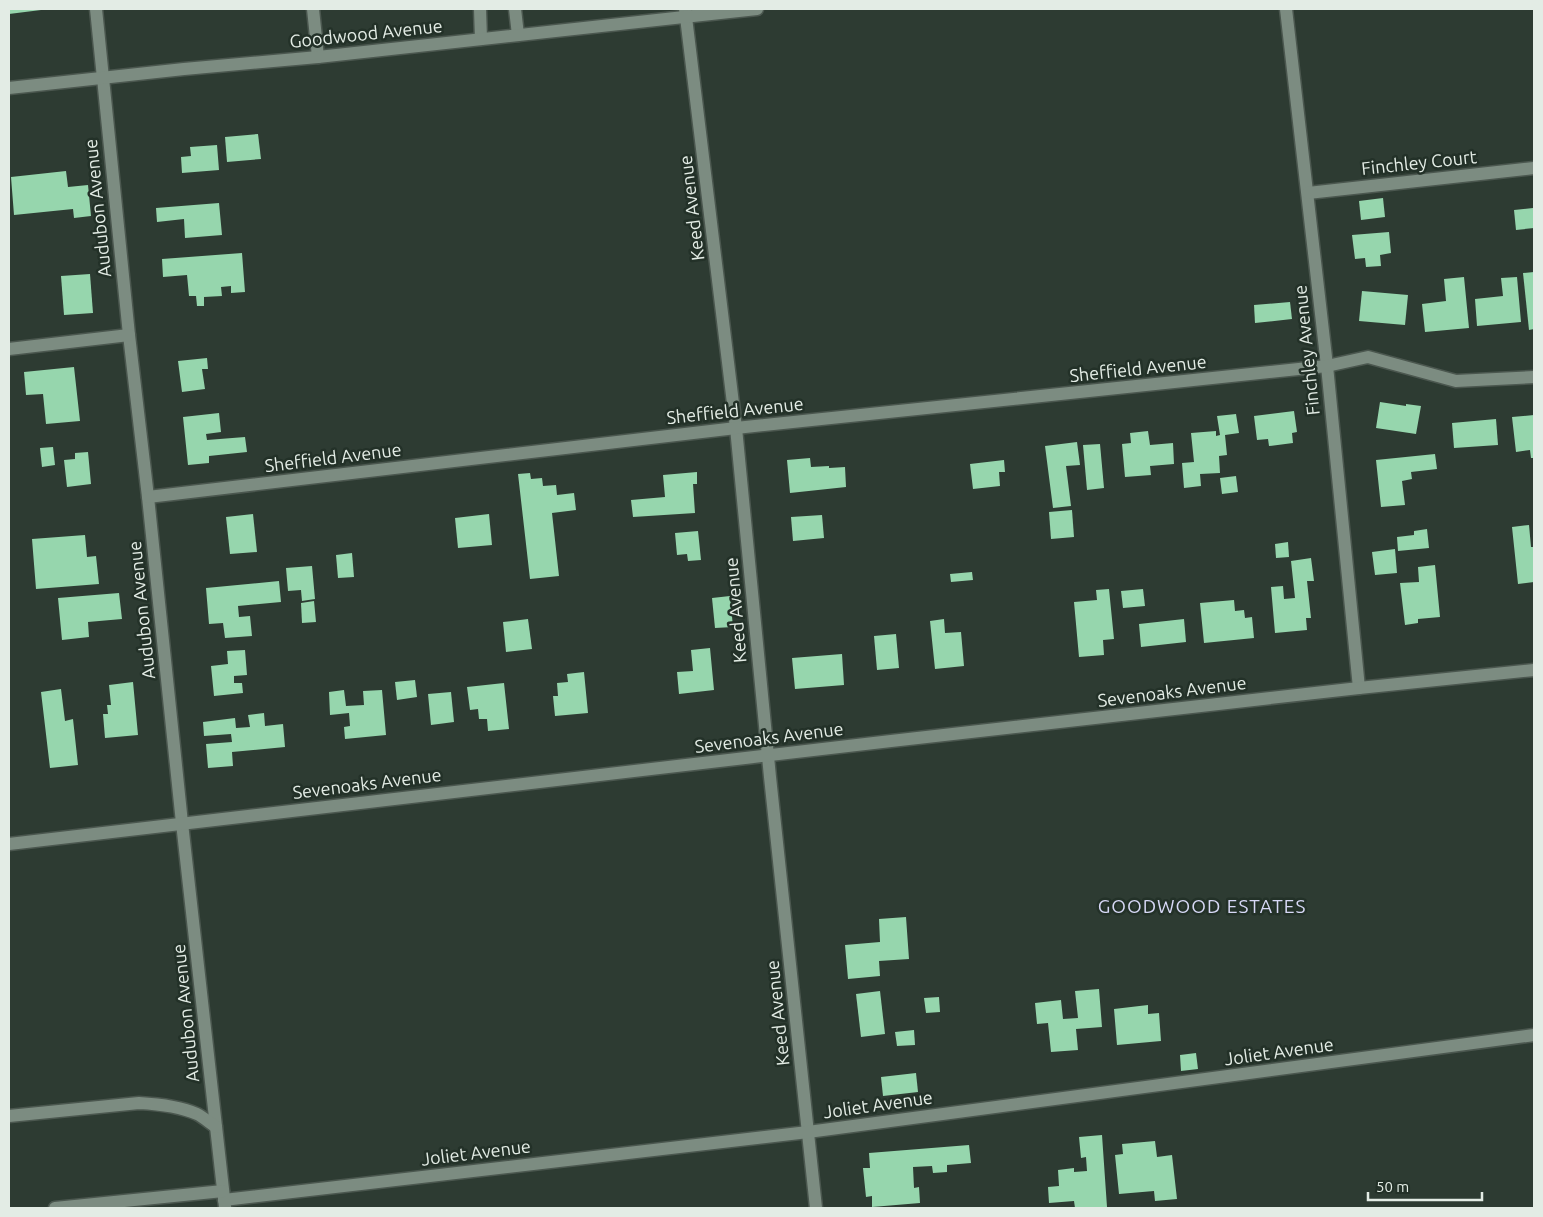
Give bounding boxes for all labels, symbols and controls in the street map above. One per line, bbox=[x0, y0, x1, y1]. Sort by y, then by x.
street label: Goodwood Avenue bbox=[288, 15, 443, 51]
street label: Audubon Avenue bbox=[80, 138, 114, 278]
street label: Finchley Court bbox=[1360, 146, 1478, 178]
street label: Keed Avenue bbox=[675, 154, 707, 262]
street label: Finchley Avenue bbox=[1289, 284, 1323, 416]
street label: Sheffield Avenue bbox=[1068, 351, 1207, 385]
street label: Sheffield Avenue bbox=[665, 393, 804, 427]
street label: Sheffield Avenue bbox=[263, 439, 402, 475]
street label: Audubon Avenue bbox=[124, 540, 158, 680]
street label: Keed Avenue bbox=[720, 556, 750, 664]
street label: Sevenoaks Avenue bbox=[1096, 672, 1247, 710]
street label: Sevenoaks Avenue bbox=[693, 718, 844, 756]
street label: Sevenoaks Avenue bbox=[291, 764, 442, 802]
district label: GOODWOOD ESTATES bbox=[1098, 895, 1306, 917]
street label: Audubon Avenue bbox=[168, 943, 202, 1083]
street label: Keed Avenue bbox=[762, 959, 792, 1067]
street label: Joliet Avenue bbox=[1223, 1033, 1335, 1069]
street label: Joliet Avenue bbox=[822, 1086, 934, 1122]
street label: Joliet Avenue bbox=[420, 1135, 532, 1169]
scale bar bbox=[1368, 1170, 1482, 1202]
text: 50 m bbox=[1376, 1178, 1409, 1195]

